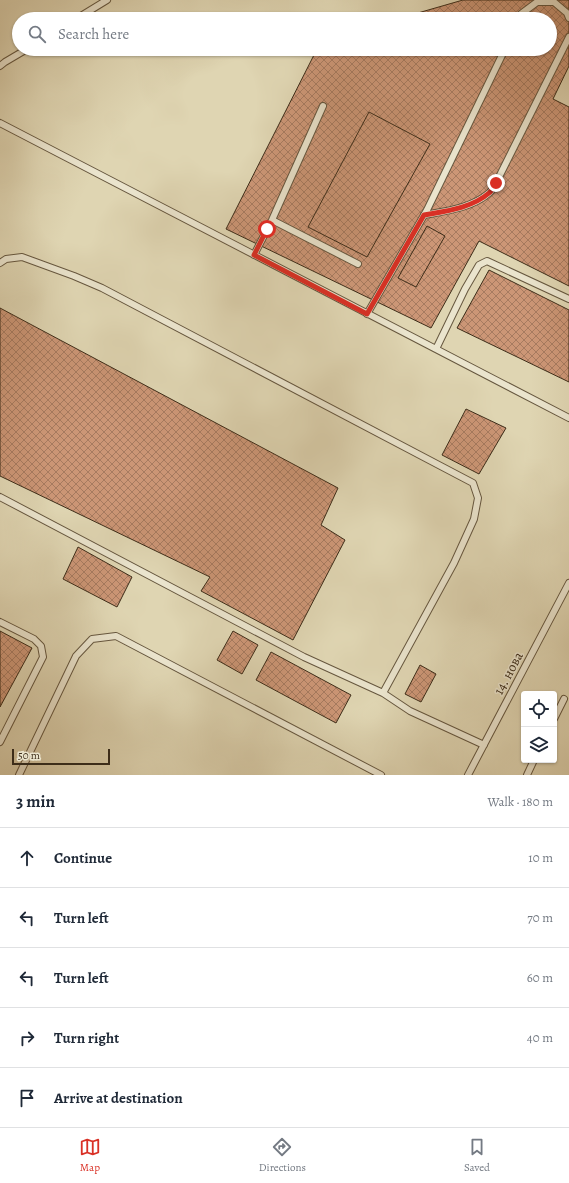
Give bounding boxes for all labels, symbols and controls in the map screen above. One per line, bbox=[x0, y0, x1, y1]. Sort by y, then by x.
search box bbox=[12, 12, 557, 56]
icon: search bbox=[26, 23, 48, 45]
text: Search here bbox=[58, 24, 129, 44]
route end bbox=[487, 174, 505, 192]
route start bbox=[258, 220, 276, 238]
street label: 14. нова bbox=[489, 648, 528, 698]
map controls bbox=[521, 691, 557, 763]
button: locate bbox=[521, 691, 557, 727]
button: layers bbox=[521, 727, 557, 763]
scale bar bbox=[12, 747, 110, 766]
text: 50 m bbox=[18, 748, 40, 763]
text: 3 min bbox=[16, 790, 55, 813]
text: Walk · 180 m bbox=[487, 793, 553, 810]
icon: ahead bbox=[16, 847, 38, 869]
text: Continue bbox=[54, 848, 112, 868]
text: 10 m bbox=[528, 849, 553, 866]
icon: left bbox=[16, 907, 38, 929]
text: Turn left bbox=[54, 908, 109, 928]
text: 70 m bbox=[527, 909, 553, 926]
icon: left bbox=[16, 967, 38, 989]
text: Turn left bbox=[54, 968, 109, 988]
text: 60 m bbox=[527, 969, 553, 986]
icon: right bbox=[16, 1027, 38, 1049]
text: Turn right bbox=[54, 1028, 119, 1048]
text: 40 m bbox=[527, 1029, 553, 1046]
icon: arrive bbox=[16, 1087, 38, 1109]
text: Arrive at destination bbox=[54, 1088, 183, 1108]
tab: Map bbox=[79, 1136, 101, 1175]
tab: Directions bbox=[259, 1136, 306, 1175]
tab: Saved bbox=[464, 1136, 490, 1175]

